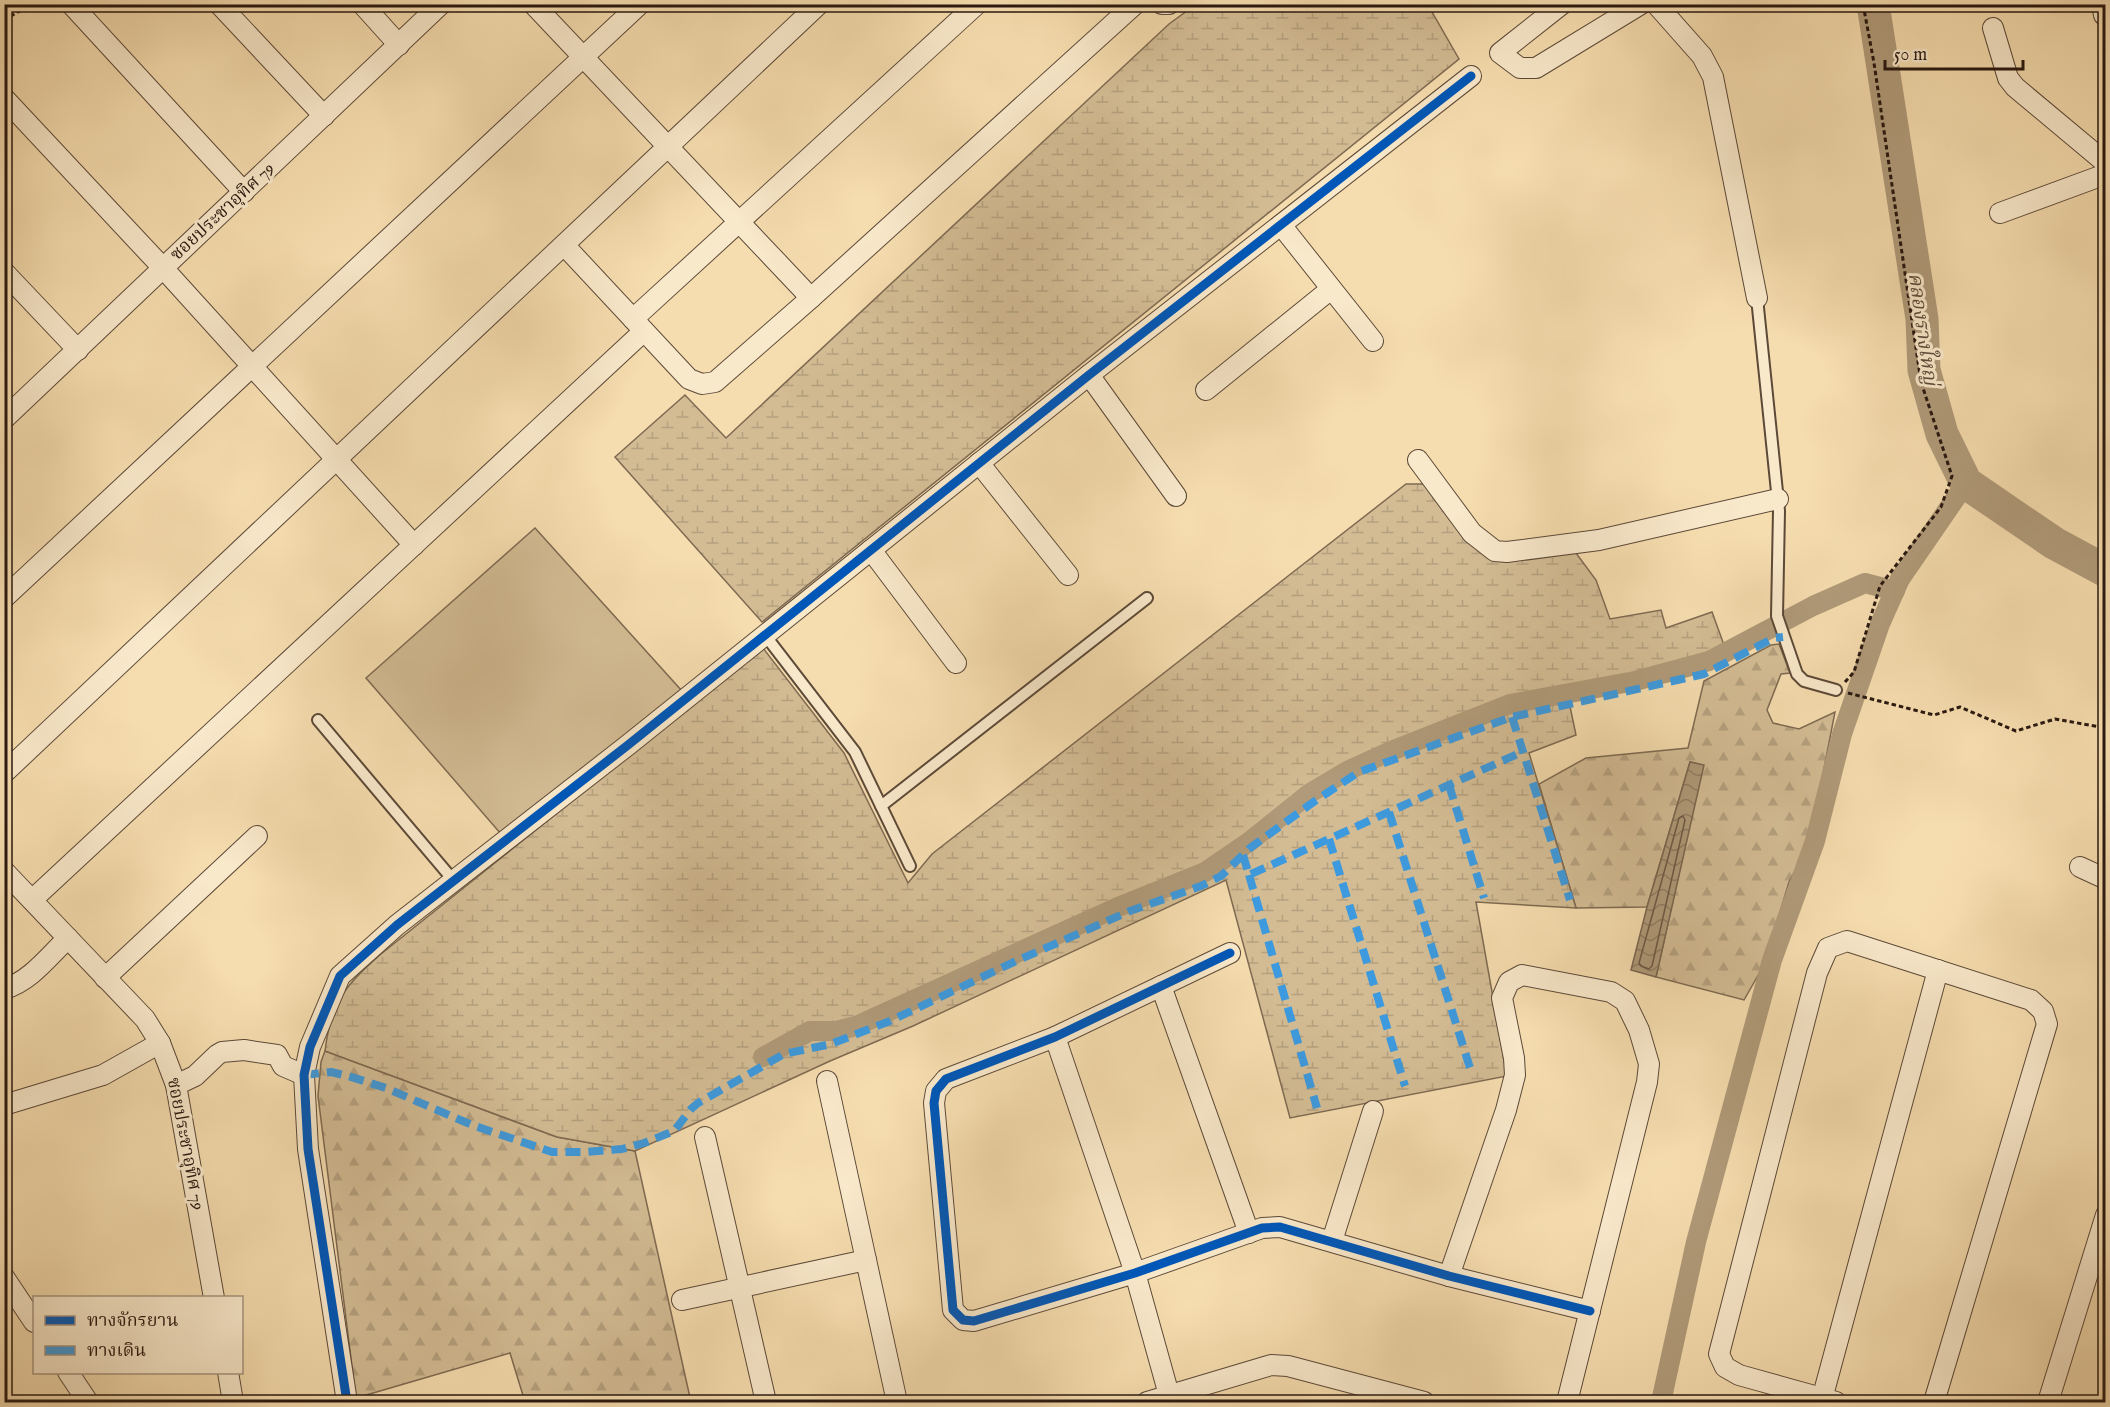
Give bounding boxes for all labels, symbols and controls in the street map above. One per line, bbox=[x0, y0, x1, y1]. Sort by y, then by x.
scale bar bbox=[1885, 33, 2023, 71]
text: 50 m bbox=[1894, 44, 1927, 67]
street label: ซอยประชาอุทิศ 79 bbox=[166, 158, 280, 266]
water label: คลองรางใหญ่ bbox=[1902, 271, 1946, 390]
street label: ซอยประชาอุทิศ 79 bbox=[161, 1076, 209, 1212]
legend bbox=[33, 1296, 243, 1374]
text: ทางจักรยาน bbox=[87, 1310, 178, 1333]
text: ทางเดิน bbox=[87, 1340, 146, 1363]

